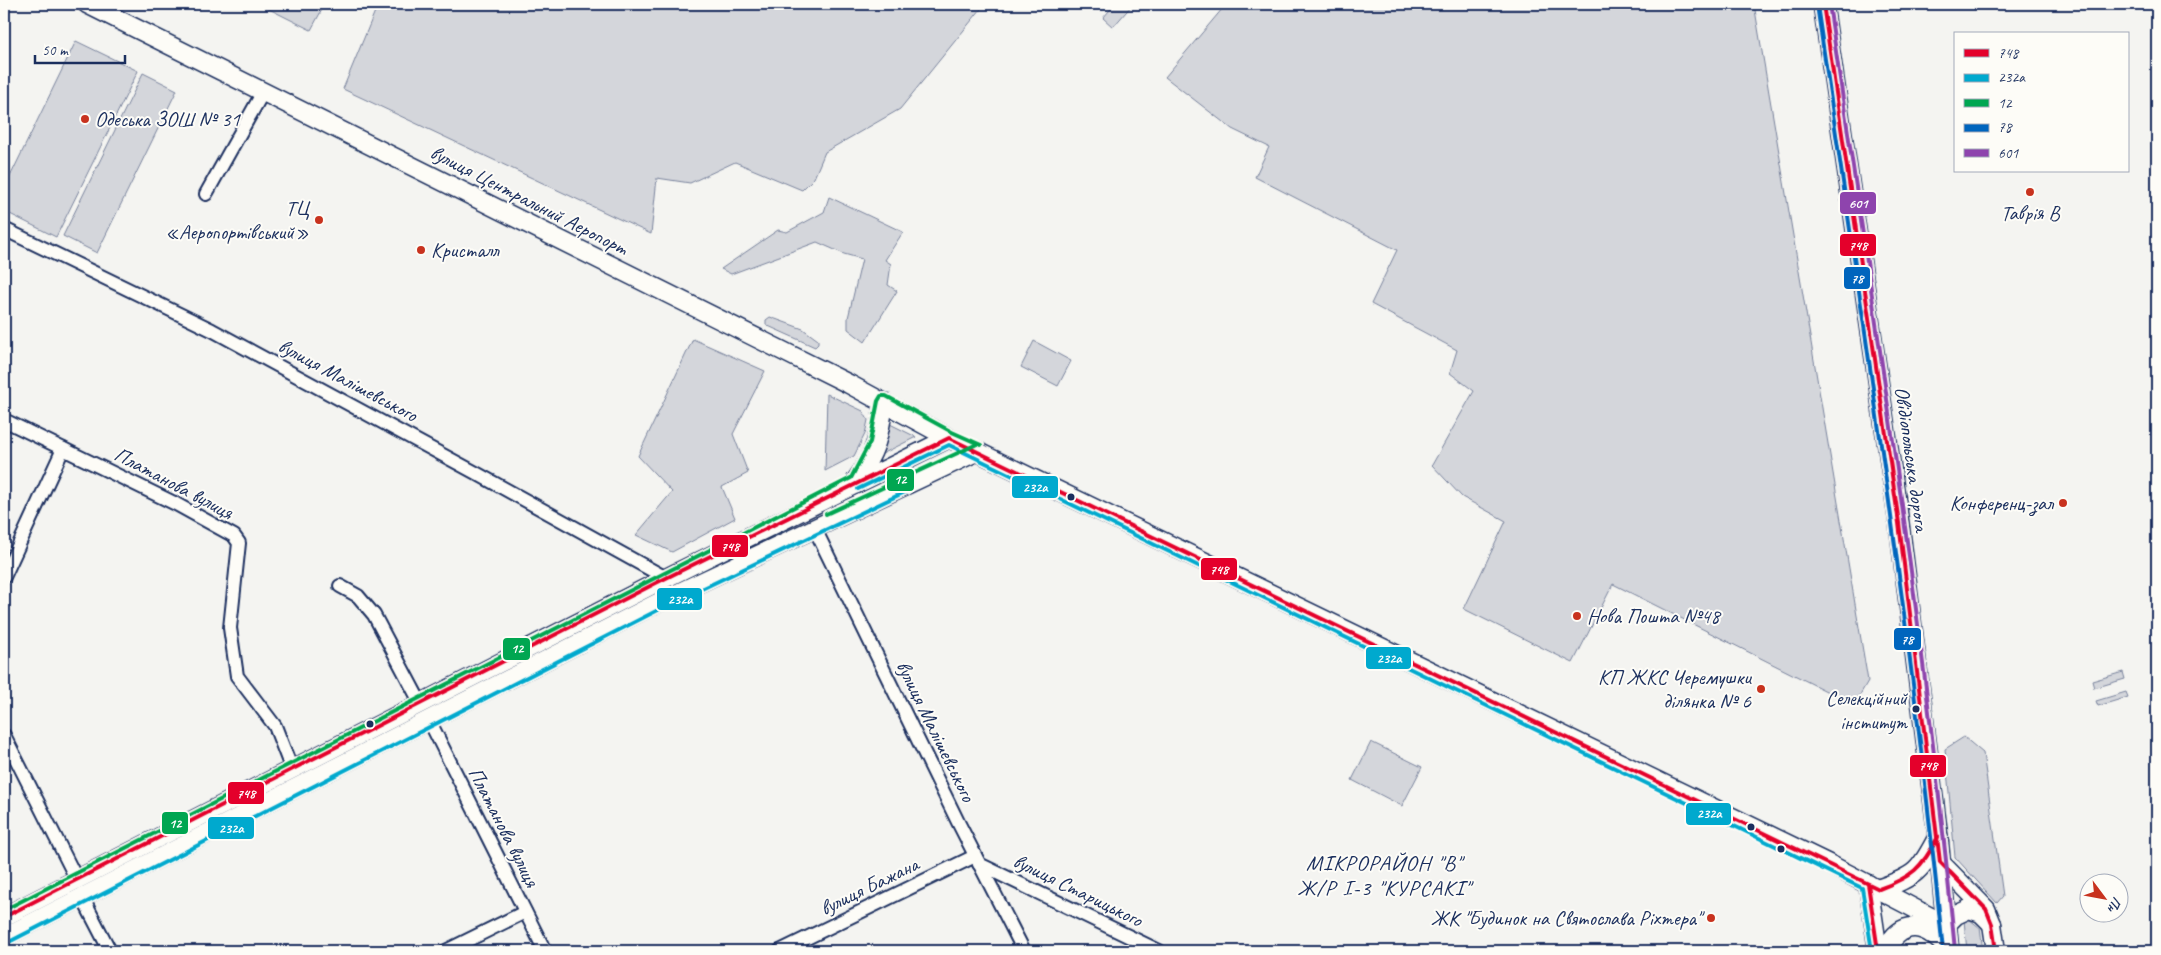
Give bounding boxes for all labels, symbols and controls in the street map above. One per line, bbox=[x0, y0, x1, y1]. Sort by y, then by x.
scale bar bbox=[35, 32, 125, 64]
legend bbox=[1954, 32, 2128, 172]
text: 50 m bbox=[42, 41, 69, 60]
text: 748 bbox=[1998, 44, 2020, 63]
text: 232а bbox=[1998, 68, 2026, 87]
text: 12 bbox=[1998, 94, 2013, 113]
place label: Одеська ЗОШ № 31 bbox=[95, 106, 241, 132]
marker: Одеська ЗОШ № 31 bbox=[79, 113, 91, 125]
text: 78 bbox=[1998, 118, 2013, 137]
street label: вулиця Центральний Аеропорт bbox=[426, 139, 633, 262]
text: 601 bbox=[1998, 144, 2020, 163]
marker: Таврія В bbox=[2024, 186, 2036, 198]
line badge: 601 bbox=[1839, 191, 1877, 215]
place label: ТЦ «Аеропортівський» bbox=[165, 195, 311, 245]
text: 601 bbox=[1848, 195, 1869, 212]
place label: Таврія В bbox=[2001, 200, 2062, 226]
marker: ТЦ «Аеропортівський» bbox=[313, 214, 325, 226]
line badge: 748 bbox=[1839, 233, 1877, 257]
place label: Кристалл bbox=[431, 237, 500, 263]
text: 748 bbox=[1849, 237, 1869, 254]
marker: Кристалл bbox=[415, 244, 427, 256]
line badge: 78 bbox=[1843, 266, 1871, 290]
text: 78 bbox=[1851, 270, 1865, 287]
street label: вулиця Малішевського bbox=[274, 332, 423, 428]
street label: Овідіопольська дорога bbox=[1889, 385, 1935, 535]
street label: Платанова вулиця bbox=[110, 441, 239, 526]
line badge: 12 bbox=[886, 468, 915, 492]
text: 12 bbox=[894, 471, 908, 488]
line badge: 232а bbox=[1011, 475, 1059, 499]
text: 232а bbox=[1022, 479, 1049, 496]
place label: Конференц-зал bbox=[1950, 490, 2055, 517]
unlabelled marker bbox=[1066, 492, 1076, 502]
marker: Конференц-зал bbox=[2057, 497, 2069, 509]
line badge: 748 bbox=[711, 534, 749, 558]
text: 748 bbox=[721, 538, 741, 555]
line badge: 748 bbox=[1200, 557, 1238, 581]
text: 748 bbox=[1210, 561, 1230, 578]
line badge: 232а bbox=[656, 587, 703, 611]
text: 232а bbox=[667, 591, 694, 608]
place label: Нова Пошта №48 bbox=[1587, 603, 1722, 629]
marker: Нова Пошта №48 bbox=[1571, 610, 1583, 622]
line badge: 78 bbox=[1893, 627, 1922, 651]
text: 78 bbox=[1901, 631, 1915, 648]
line badge: 12 bbox=[502, 637, 531, 661]
text: 12 bbox=[511, 640, 525, 657]
line badge: 232а bbox=[1365, 646, 1412, 670]
text: 232а bbox=[1376, 650, 1403, 667]
street label: вулиця Малішевського bbox=[891, 656, 982, 807]
place label: КП ЖКС Черемушки ділянка № 6 bbox=[1598, 664, 1752, 714]
marker: КП ЖКС Черемушки ділянка № 6 bbox=[1755, 683, 1767, 695]
place label: Селекційний інститут bbox=[1826, 686, 1909, 735]
marker: Селекційний інститут bbox=[1911, 704, 1921, 714]
unlabelled marker bbox=[365, 719, 375, 729]
line badge: 748 bbox=[1909, 754, 1947, 778]
text: 748 bbox=[1919, 757, 1939, 774]
street label: Платанова вулиця bbox=[463, 763, 546, 893]
line badge: 748 bbox=[227, 781, 265, 805]
text: 748 bbox=[237, 785, 257, 802]
line badge: 232а bbox=[1685, 802, 1732, 826]
text: 232а bbox=[1696, 805, 1723, 822]
line badge: 12 bbox=[161, 811, 189, 835]
text: 12 bbox=[169, 815, 183, 832]
line badge: 232а bbox=[207, 816, 255, 840]
text: 232а bbox=[218, 820, 245, 837]
unlabelled marker bbox=[1746, 822, 1756, 832]
unlabelled marker bbox=[1776, 844, 1786, 854]
street label: вулиця Старицького bbox=[1009, 847, 1148, 933]
district label: МІКРОРАЙОН "В" Ж/Р I-3 "КУРСАКІ" bbox=[1297, 849, 1474, 902]
street label: вулиця Бажана bbox=[815, 850, 925, 921]
north arrow bbox=[2078, 872, 2128, 922]
text: Пн bbox=[2103, 894, 2126, 916]
place label: ЖК "Будинок на Святослава Ріхтера" bbox=[1431, 905, 1705, 931]
marker: ЖК "Будинок на Святослава Ріхтера" bbox=[1705, 912, 1717, 924]

